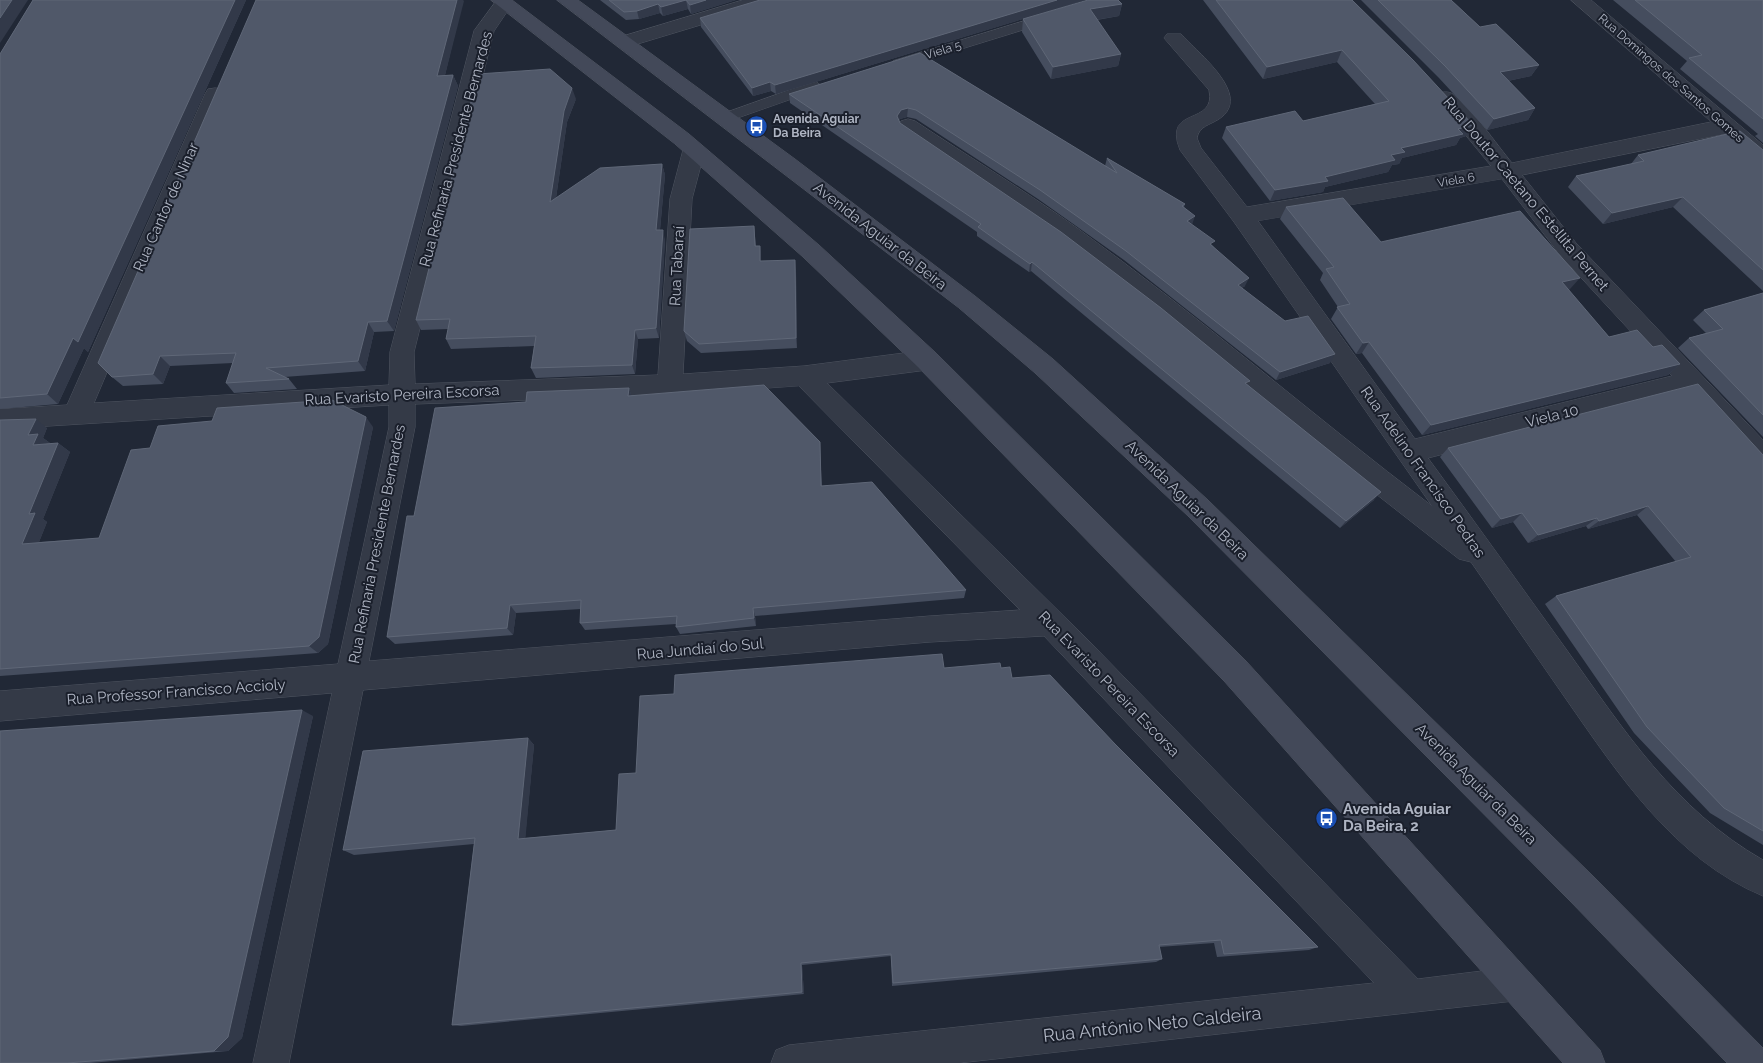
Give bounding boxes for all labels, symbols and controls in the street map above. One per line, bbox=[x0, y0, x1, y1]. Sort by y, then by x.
street label: Rua Domingos dos Santos Gomes bbox=[1595, 11, 1747, 145]
street label: Rua Refinaria Presidente Bernardes bbox=[416, 29, 496, 269]
street label: Viela 5 bbox=[923, 38, 963, 62]
street label: Rua Doutor Caetano Estellita Pernet bbox=[1439, 93, 1613, 295]
place label: Avenida Aguiar Da Beira bbox=[773, 112, 860, 140]
bus stop icon: Avenida Aguiar Da Beira bbox=[745, 114, 769, 138]
street label: Rua Cantor de Ninar bbox=[129, 139, 203, 274]
street label: Viela 6 bbox=[1436, 170, 1476, 190]
street label: Avenida Aguiar da Beira bbox=[810, 178, 950, 294]
street label: Rua Tabaraí bbox=[666, 225, 688, 306]
street label: Rua Evaristo Pereira Escorsa bbox=[304, 381, 500, 409]
street label: Rua Adelino Francisco Pedras bbox=[1357, 383, 1489, 561]
street label: Viela 10 bbox=[1524, 401, 1580, 431]
street label: Rua Refinaria Presidente Bernardes bbox=[345, 423, 409, 665]
street label: Avenida Aguiar da Beira bbox=[1122, 437, 1252, 563]
street label: Rua Evaristo Pereira Escorsa bbox=[1035, 608, 1183, 760]
street label: Rua Jundiaí do Sul bbox=[636, 634, 765, 664]
street label: Rua Professor Francisco Accioly bbox=[66, 675, 286, 709]
street label: Avenida Aguiar da Beira bbox=[1412, 720, 1540, 848]
place label: Avenida Aguiar Da Beira, 2 bbox=[1343, 800, 1451, 835]
bus stop icon: Avenida Aguiar Da Beira, 2 bbox=[1315, 806, 1339, 830]
street label: Rua Antônio Neto Caldeira bbox=[1042, 1002, 1262, 1046]

